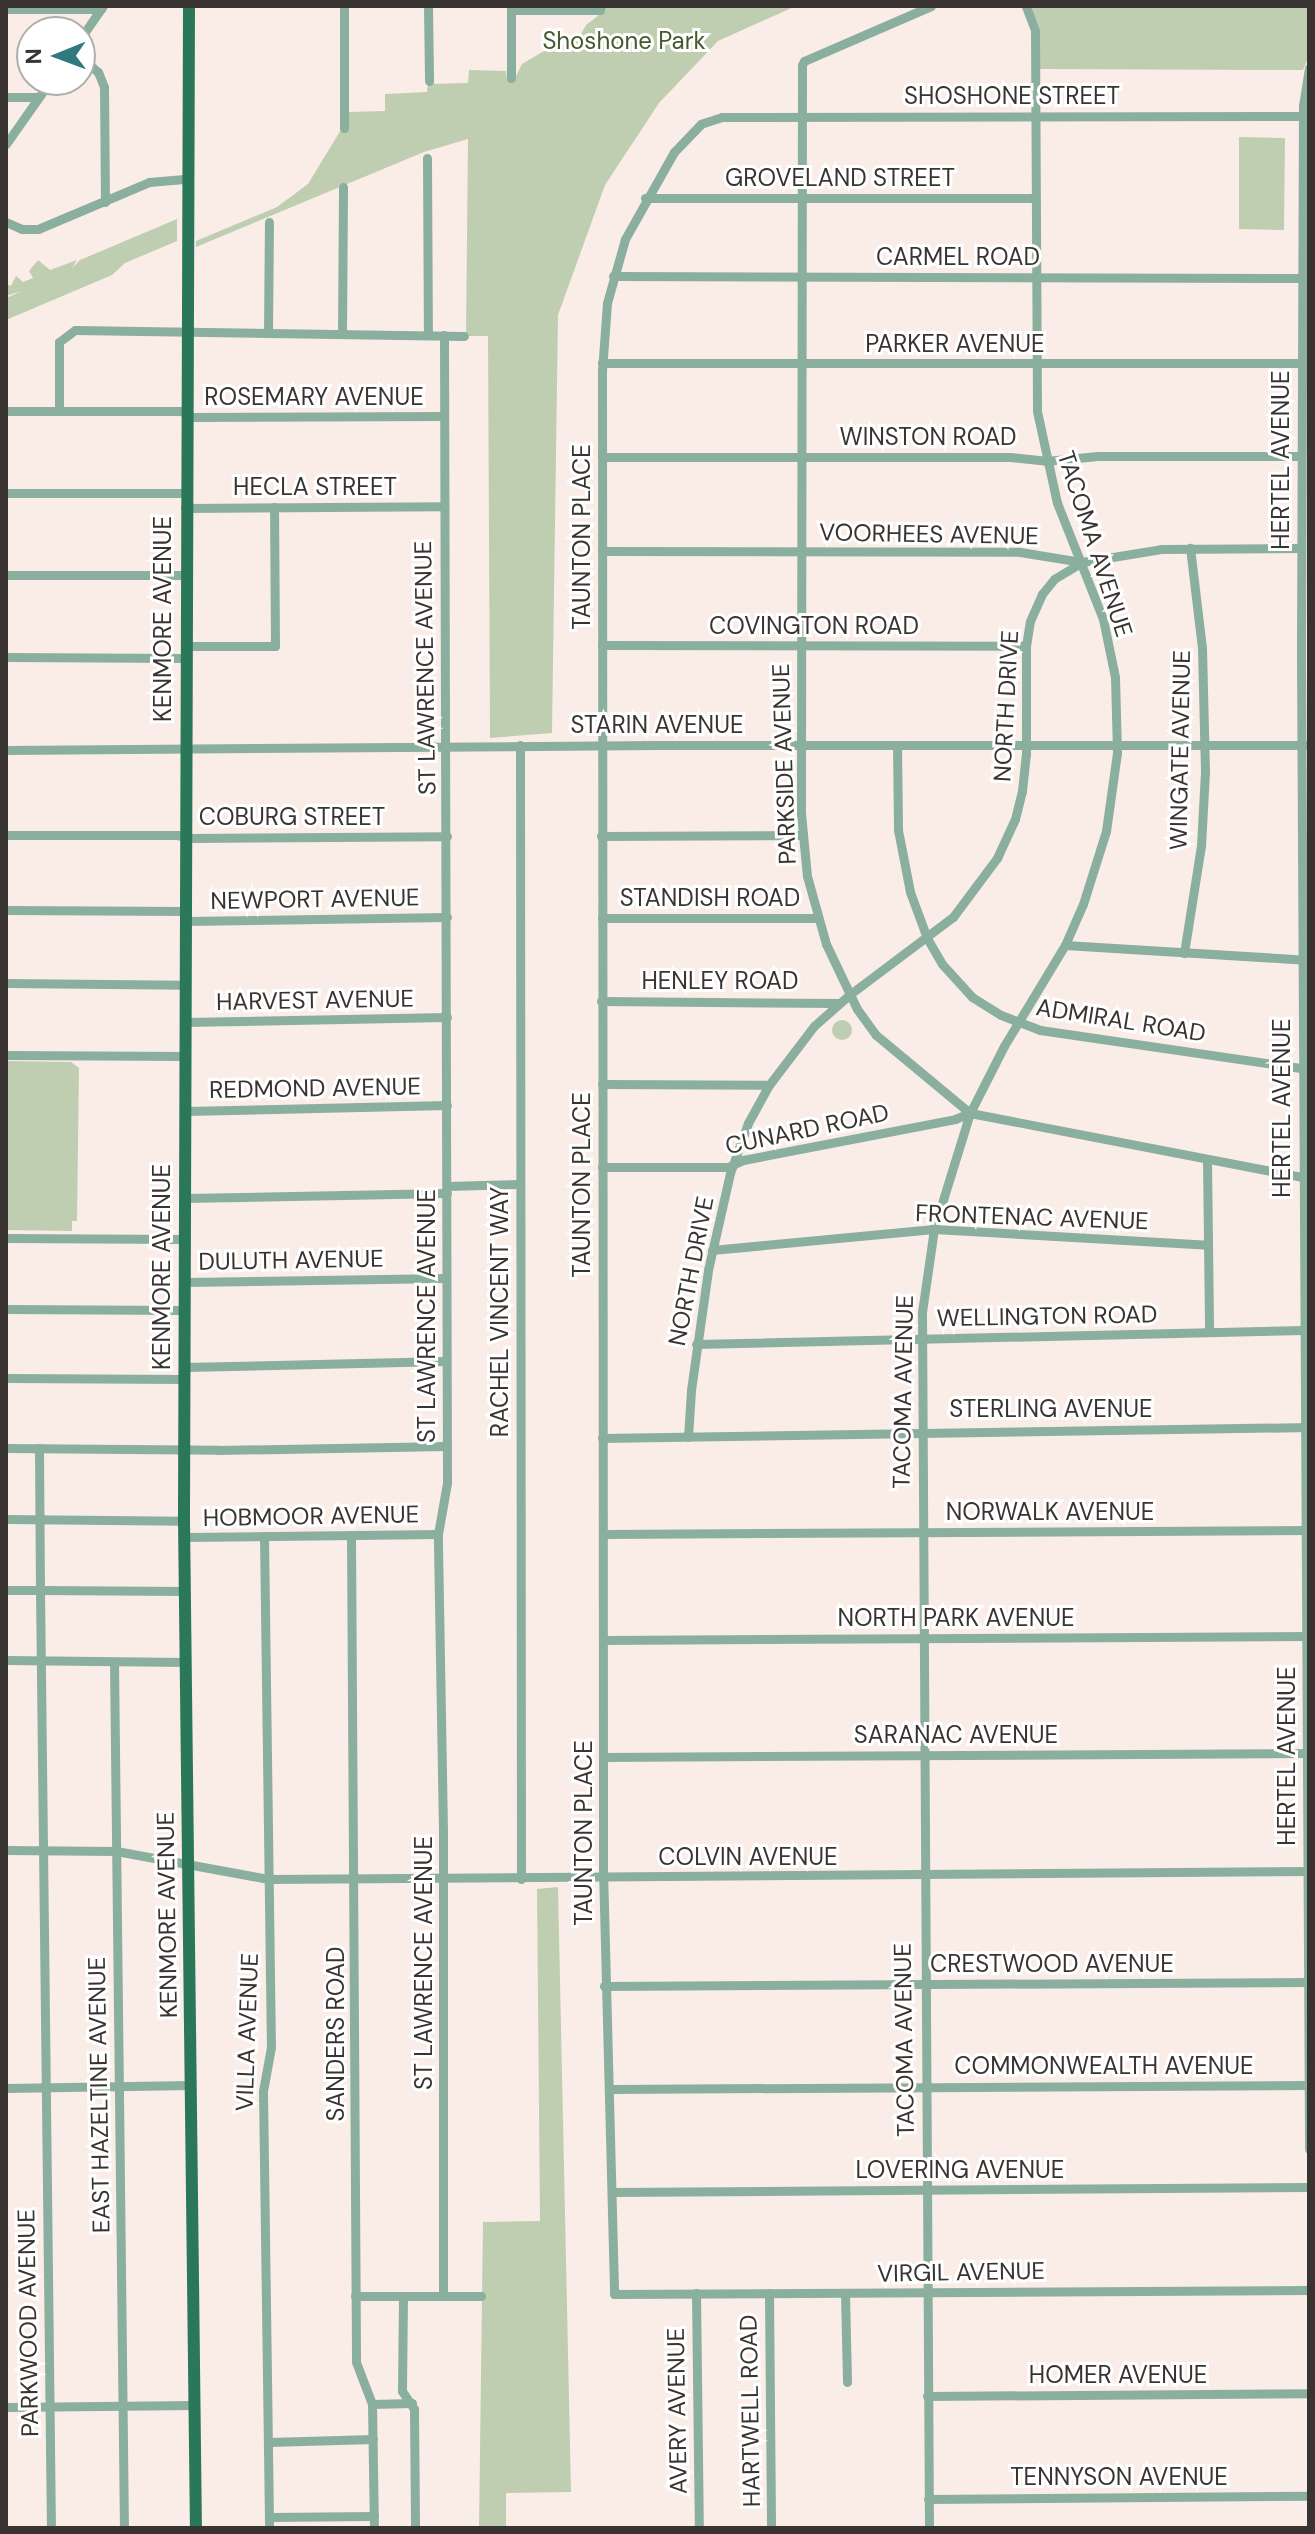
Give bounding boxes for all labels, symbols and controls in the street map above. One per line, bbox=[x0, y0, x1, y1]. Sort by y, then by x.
north arrow bbox=[16, 16, 96, 96]
park label: Shoshone Park bbox=[542, 27, 706, 55]
text: N bbox=[19, 48, 48, 65]
street label: SHOSHONE STREET bbox=[904, 82, 1120, 110]
street label: GROVELAND STREET bbox=[725, 164, 955, 192]
street label: CARMEL ROAD bbox=[876, 243, 1040, 271]
street label: PARKER AVENUE bbox=[865, 330, 1045, 358]
street label: HERTEL AVENUE bbox=[1267, 370, 1295, 550]
street label: ROSEMARY AVENUE bbox=[204, 383, 424, 411]
street label: WINSTON ROAD bbox=[839, 423, 1017, 451]
street label: TAUNTON PLACE bbox=[568, 444, 596, 630]
street label: TACOMA AVENUE bbox=[1051, 447, 1139, 641]
street label: HECLA STREET bbox=[233, 473, 397, 501]
street label: KENMORE AVENUE bbox=[149, 516, 177, 722]
street label: VOORHEES AVENUE bbox=[819, 518, 1039, 550]
street label: ST LAWRENCE AVENUE bbox=[408, 541, 442, 795]
street label: COVINGTON ROAD bbox=[709, 612, 919, 640]
street label: NORTH DRIVE bbox=[988, 630, 1024, 782]
street label: WINGATE AVENUE bbox=[1164, 650, 1196, 850]
street label: PARKSIDE AVENUE bbox=[766, 663, 802, 865]
street label: STARIN AVENUE bbox=[571, 711, 743, 739]
street label: COBURG STREET bbox=[199, 803, 385, 831]
street label: NEWPORT AVENUE bbox=[210, 883, 420, 915]
street label: STANDISH ROAD bbox=[620, 884, 800, 912]
street label: HENLEY ROAD bbox=[641, 967, 799, 995]
street label: HARVEST AVENUE bbox=[216, 984, 414, 1016]
street label: ADMIRAL ROAD bbox=[1034, 992, 1208, 1048]
street label: HERTEL AVENUE bbox=[1268, 1018, 1296, 1198]
street label: REDMOND AVENUE bbox=[209, 1072, 421, 1104]
street label: TAUNTON PLACE bbox=[568, 1092, 596, 1278]
street label: CUNARD ROAD bbox=[722, 1098, 892, 1160]
street label: KENMORE AVENUE bbox=[148, 1164, 176, 1370]
street label: RACHEL VINCENT WAY bbox=[486, 1187, 514, 1437]
street label: ST LAWRENCE AVENUE bbox=[413, 1189, 441, 1443]
street label: NORTH DRIVE bbox=[662, 1194, 720, 1348]
street label: FRONTENAC AVENUE bbox=[915, 1199, 1149, 1235]
street label: DULUTH AVENUE bbox=[198, 1244, 384, 1276]
street label: TACOMA AVENUE bbox=[887, 1295, 919, 1489]
street label: WELLINGTON ROAD bbox=[936, 1300, 1158, 1332]
street label: STERLING AVENUE bbox=[949, 1395, 1153, 1423]
street label: NORWALK AVENUE bbox=[946, 1498, 1154, 1526]
street label: HOBMOOR AVENUE bbox=[203, 1500, 419, 1532]
street label: NORTH PARK AVENUE bbox=[837, 1604, 1075, 1632]
street label: HERTEL AVENUE bbox=[1273, 1666, 1301, 1846]
street label: SARANAC AVENUE bbox=[854, 1721, 1058, 1749]
street label: TAUNTON PLACE bbox=[570, 1740, 598, 1926]
street label: KENMORE AVENUE bbox=[151, 1812, 183, 2018]
street label: ST LAWRENCE AVENUE bbox=[410, 1836, 438, 2090]
street label: COLVIN AVENUE bbox=[658, 1843, 838, 1871]
street label: TACOMA AVENUE bbox=[888, 1943, 920, 2137]
street label: SANDERS ROAD bbox=[322, 1946, 350, 2122]
street label: CRESTWOOD AVENUE bbox=[930, 1950, 1174, 1978]
street label: VILLA AVENUE bbox=[230, 1952, 264, 2112]
street label: EAST HAZELTINE AVENUE bbox=[82, 1957, 116, 2233]
street label: COMMONWEALTH AVENUE bbox=[954, 2052, 1254, 2080]
street label: LOVERING AVENUE bbox=[856, 2156, 1064, 2184]
street label: PARKWOOD AVENUE bbox=[12, 2209, 44, 2437]
street label: VIRGIL AVENUE bbox=[877, 2256, 1045, 2288]
street label: HARTWELL ROAD bbox=[734, 2314, 766, 2508]
street label: AVERY AVENUE bbox=[661, 2328, 693, 2494]
street label: HOMER AVENUE bbox=[1029, 2361, 1207, 2389]
street label: TENNYSON AVENUE bbox=[1010, 2463, 1228, 2491]

